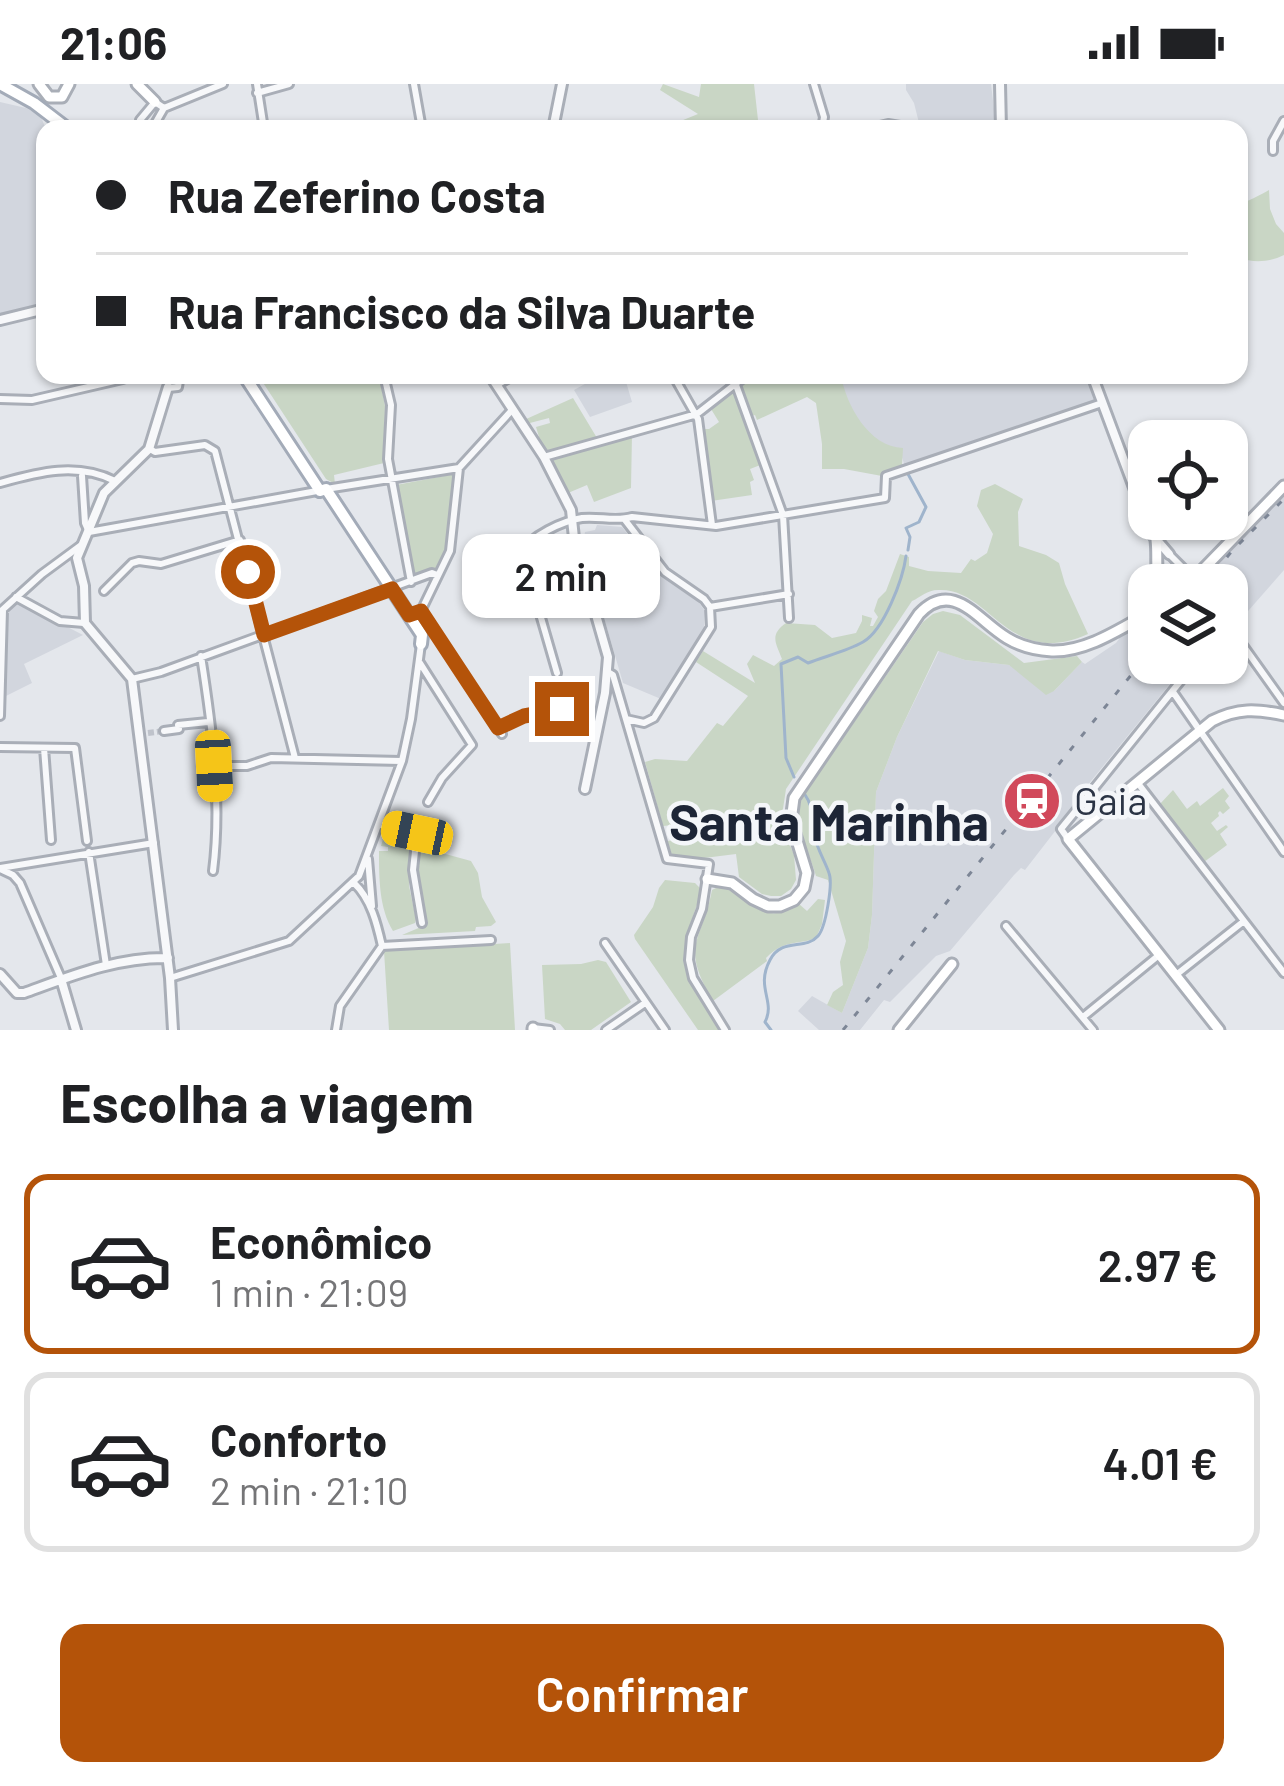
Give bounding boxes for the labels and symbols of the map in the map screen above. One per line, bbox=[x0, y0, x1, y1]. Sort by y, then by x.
callout: 2 min bbox=[463, 535, 661, 619]
route start bbox=[221, 545, 275, 599]
route end bbox=[535, 682, 589, 736]
car bbox=[194, 729, 234, 803]
station icon: Gaia bbox=[1001, 770, 1063, 832]
place label: Gaia bbox=[1074, 776, 1147, 823]
district label: Santa Marinha bbox=[669, 790, 989, 851]
car bbox=[378, 808, 456, 858]

